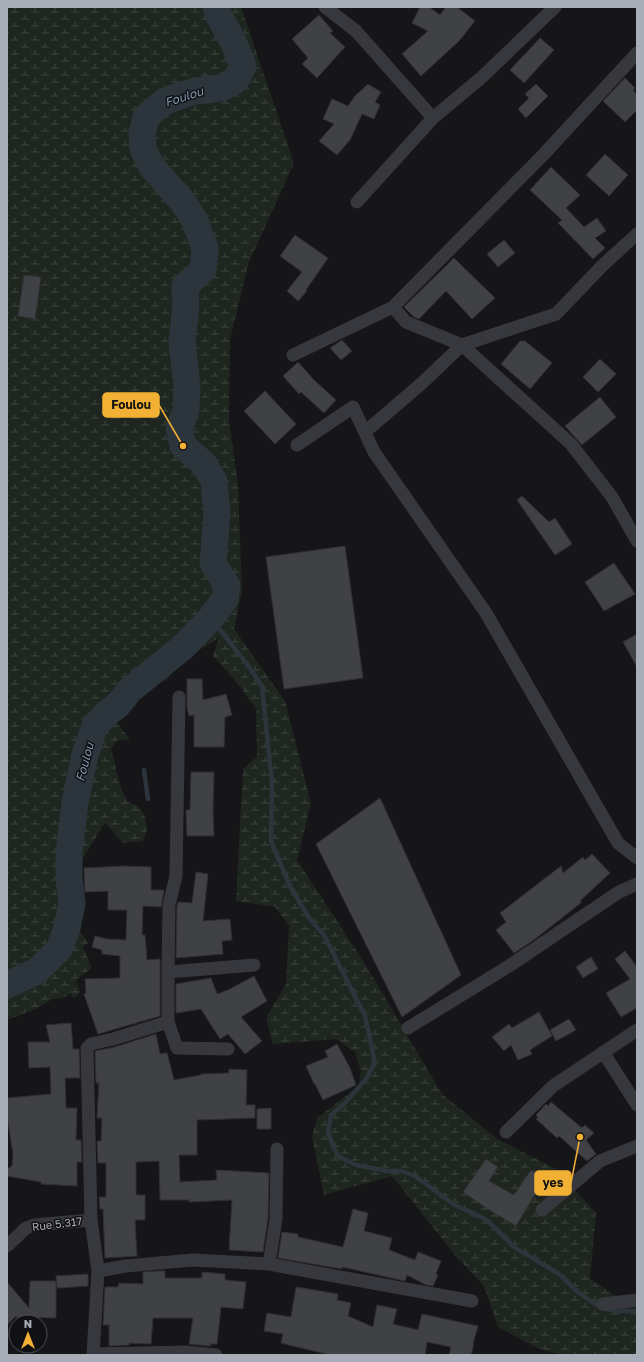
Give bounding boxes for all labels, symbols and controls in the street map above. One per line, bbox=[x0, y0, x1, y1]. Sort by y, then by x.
water label: Foulou bbox=[163, 83, 206, 110]
callout: Foulou bbox=[103, 393, 159, 417]
text: Foulou bbox=[111, 397, 151, 412]
water label: Foulou bbox=[72, 740, 97, 783]
callout: yes bbox=[535, 1171, 571, 1195]
text: yes bbox=[543, 1175, 564, 1190]
street label: Rue 5.317 bbox=[31, 1214, 83, 1233]
north arrow bbox=[8, 1314, 48, 1354]
text: N bbox=[24, 1317, 32, 1330]

